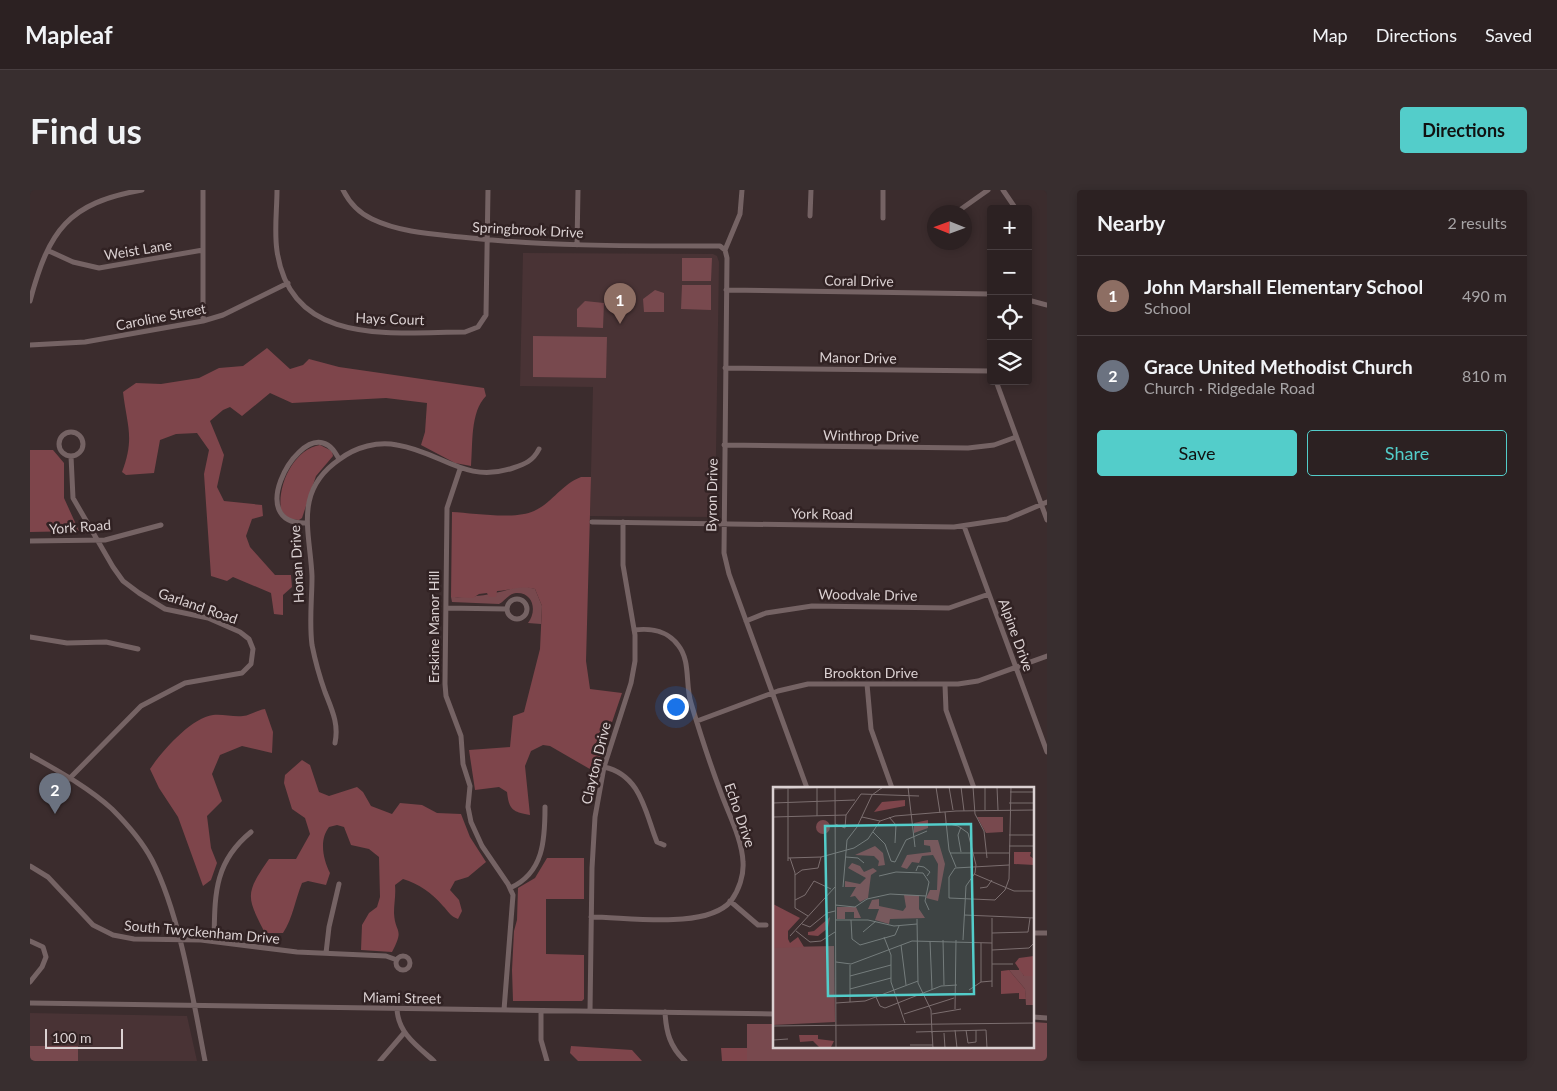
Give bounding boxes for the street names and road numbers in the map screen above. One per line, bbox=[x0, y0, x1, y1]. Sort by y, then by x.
street label: Springbrook Drive bbox=[472, 218, 584, 241]
street label: Weist Lane bbox=[103, 236, 173, 263]
street label: Coral Drive bbox=[824, 271, 894, 290]
street label: Caroline Street bbox=[114, 299, 207, 334]
street label: Hays Court bbox=[355, 309, 425, 328]
street label: Manor Drive bbox=[819, 348, 897, 367]
street label: Winthrop Drive bbox=[823, 426, 919, 445]
street label: Byron Drive bbox=[702, 458, 721, 532]
street label: York Road bbox=[791, 504, 853, 523]
street label: York Road bbox=[48, 516, 111, 537]
street label: Honan Drive bbox=[286, 525, 307, 603]
street label: Erskine Manor Hill bbox=[425, 571, 442, 683]
street label: Garland Road bbox=[156, 584, 240, 627]
street label: Woodvale Drive bbox=[818, 585, 918, 604]
street label: Alpine Drive bbox=[995, 596, 1037, 674]
street label: Brookton Drive bbox=[824, 664, 918, 681]
street label: Clayton Drive bbox=[577, 720, 614, 806]
street label: Echo Drive bbox=[722, 780, 759, 849]
street label: South Twyckenham Drive bbox=[123, 916, 281, 947]
street label: Miami Street bbox=[363, 988, 441, 1007]

